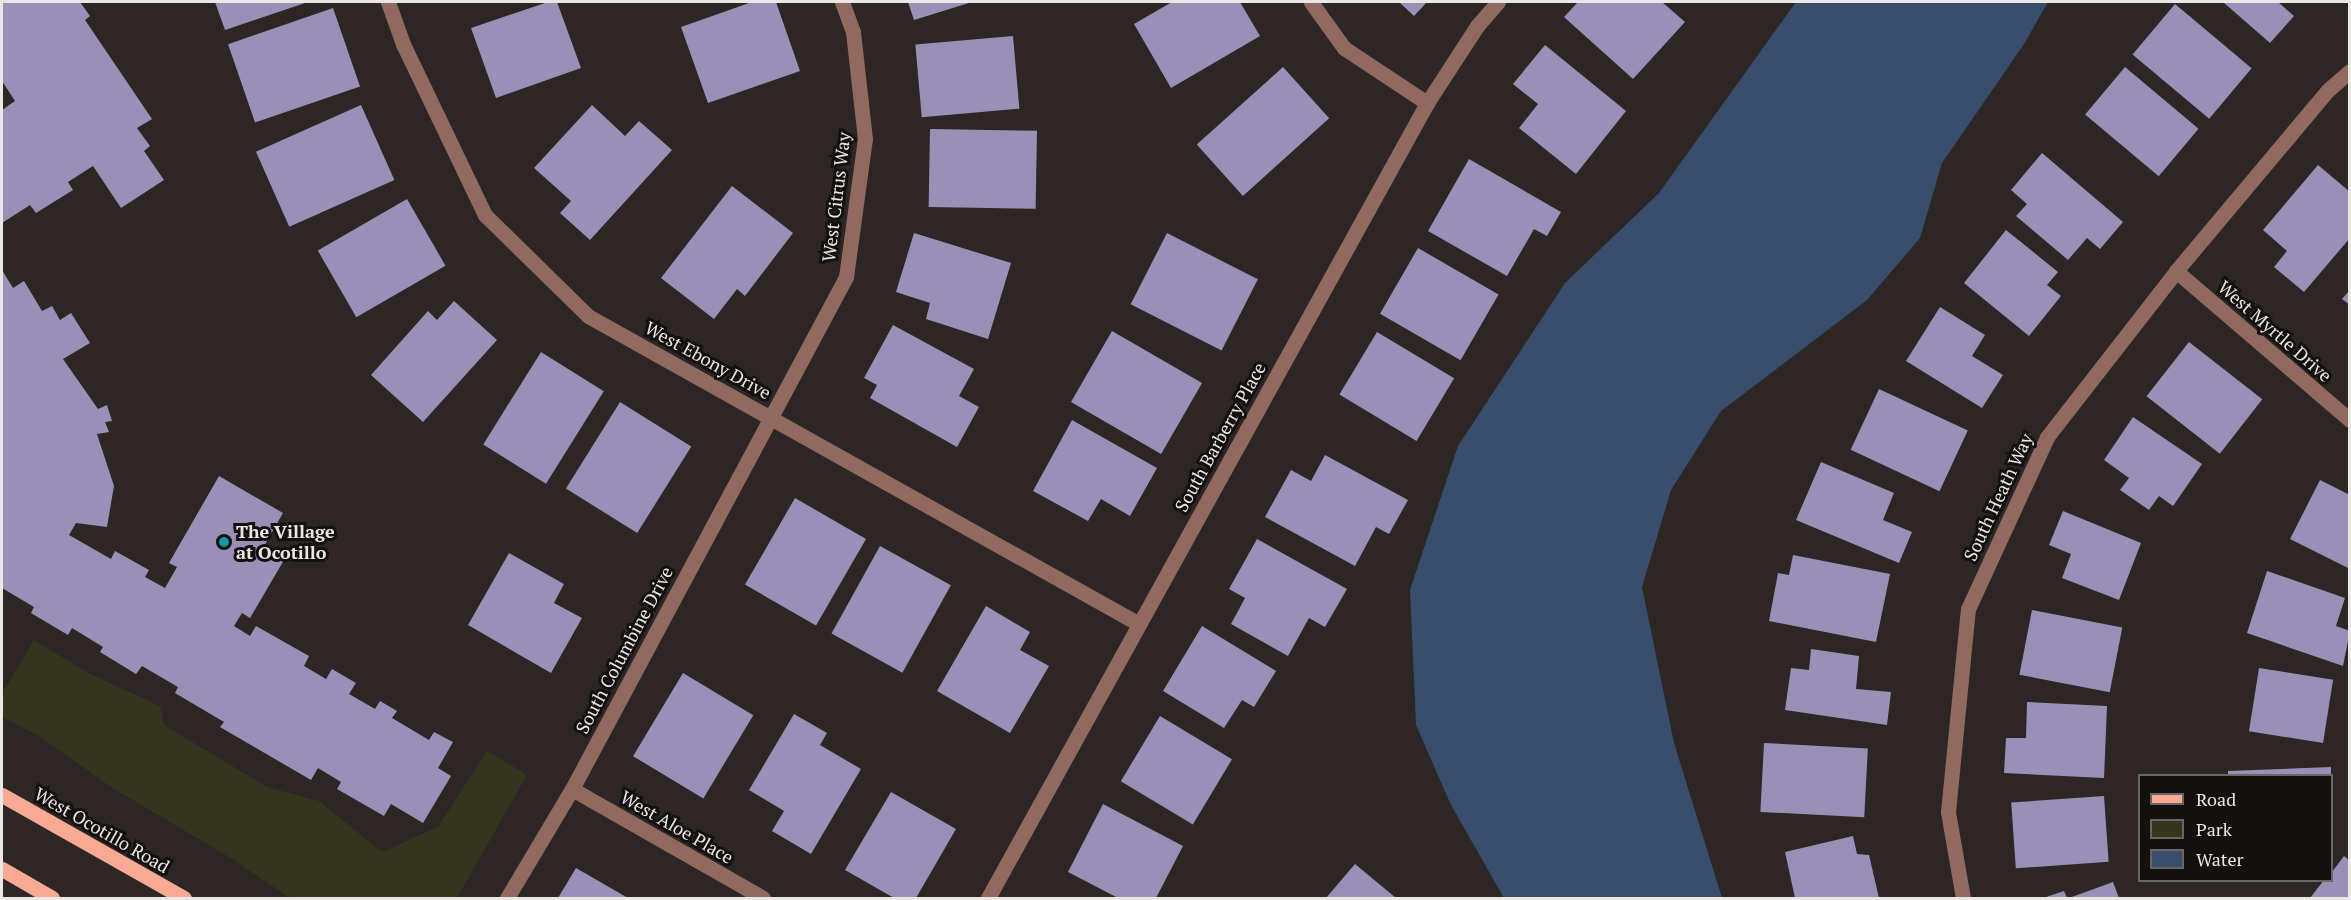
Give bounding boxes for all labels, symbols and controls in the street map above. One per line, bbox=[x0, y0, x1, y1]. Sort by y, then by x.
street label: West Citrus Way bbox=[817, 131, 855, 263]
street label: West Myrtle Drive bbox=[2214, 276, 2336, 386]
street label: West Ebony Drive bbox=[641, 316, 775, 404]
street label: South Barberry Place bbox=[1170, 359, 1270, 515]
street label: South Heath Way bbox=[1959, 430, 2037, 564]
place label: The Village at Ocotillo bbox=[236, 521, 335, 564]
marker: The Village at Ocotillo bbox=[217, 535, 231, 549]
street label: South Columbine Drive bbox=[571, 563, 677, 737]
legend bbox=[2138, 774, 2333, 882]
street label: West Ocotillo Road bbox=[31, 783, 173, 877]
street label: West Aloe Place bbox=[617, 786, 737, 868]
text: Road bbox=[2196, 787, 2236, 811]
text: Park bbox=[2196, 817, 2232, 841]
text: Water bbox=[2196, 847, 2243, 871]

